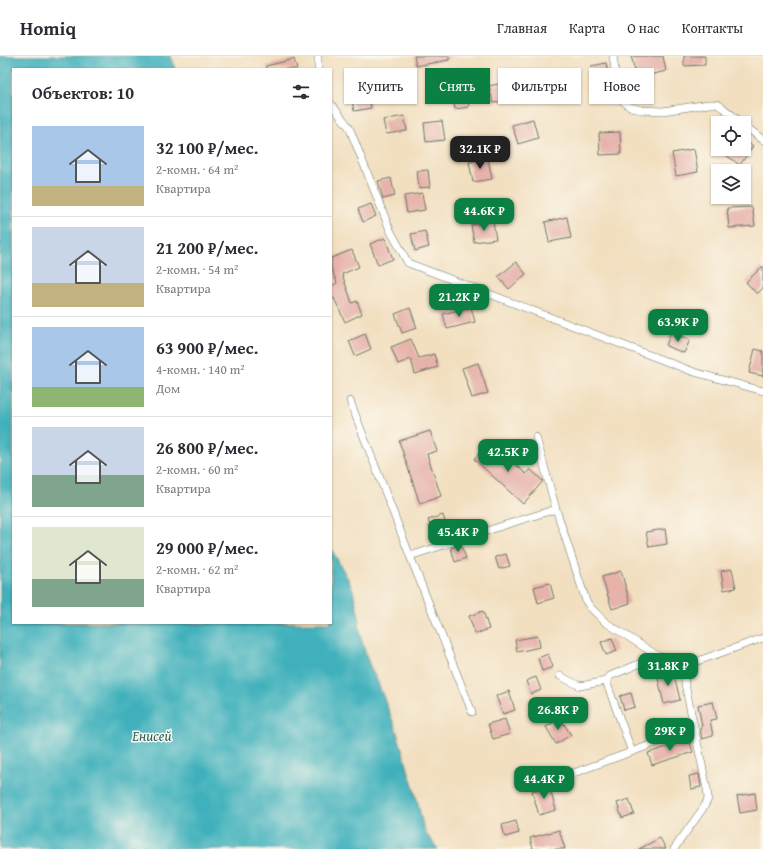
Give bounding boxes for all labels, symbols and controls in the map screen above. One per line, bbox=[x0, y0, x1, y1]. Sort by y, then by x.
text: Homiq bbox=[20, 14, 76, 42]
text: Главная bbox=[497, 18, 547, 38]
text: Карта bbox=[569, 18, 605, 38]
text: О нас bbox=[627, 18, 660, 38]
text: Контакты bbox=[682, 18, 743, 38]
chip: Купить bbox=[344, 68, 417, 104]
chip: Снять bbox=[425, 68, 490, 104]
chip: Фильтры bbox=[498, 68, 581, 104]
chip: Новое bbox=[589, 68, 654, 104]
text: Объектов: 10 bbox=[32, 80, 134, 105]
icon: filters bbox=[290, 81, 312, 103]
map controls bbox=[711, 116, 751, 204]
button: locate bbox=[711, 116, 751, 156]
text: 32 100 ₽/мес. bbox=[156, 135, 258, 160]
pin: 32.1K ₽ bbox=[443, 136, 517, 170]
text: 32.1K ₽ bbox=[459, 139, 501, 158]
icon: home bbox=[64, 142, 112, 190]
text: 2-комн. · 64 m² bbox=[156, 160, 238, 179]
button: layers bbox=[711, 164, 751, 204]
text: Квартира bbox=[156, 179, 211, 198]
pin: 44.6K ₽ bbox=[447, 198, 521, 232]
text: 44.6K ₽ bbox=[463, 201, 505, 220]
text: 21 200 ₽/мес. bbox=[156, 235, 258, 260]
icon: home bbox=[64, 243, 112, 291]
text: 2-комн. · 54 m² bbox=[156, 260, 238, 279]
text: Квартира bbox=[156, 279, 211, 298]
pin: 21.2K ₽ bbox=[422, 284, 496, 318]
text: 21.2K ₽ bbox=[438, 287, 480, 306]
pin: 63.9K ₽ bbox=[641, 309, 715, 343]
text: 63.9K ₽ bbox=[657, 312, 699, 331]
text: 63 900 ₽/мес. bbox=[156, 335, 258, 360]
icon: home bbox=[64, 343, 112, 391]
text: 4-комн. · 140 m² bbox=[156, 360, 245, 379]
text: Дом bbox=[156, 379, 180, 398]
text: 26 800 ₽/мес. bbox=[156, 435, 258, 460]
pin: 42.5K ₽ bbox=[471, 439, 545, 473]
text: 42.5K ₽ bbox=[487, 442, 529, 461]
icon: home bbox=[64, 443, 112, 491]
text: 2-комн. · 60 m² bbox=[156, 460, 238, 479]
text: Квартира bbox=[156, 479, 211, 498]
pin: 45.4K ₽ bbox=[421, 519, 495, 553]
text: 45.4K ₽ bbox=[437, 522, 479, 541]
text: 29 000 ₽/мес. bbox=[156, 535, 258, 560]
icon: home bbox=[64, 543, 112, 591]
text: 2-комн. · 62 m² bbox=[156, 560, 238, 579]
text: Квартира bbox=[156, 579, 211, 598]
pin: 31.8K ₽ bbox=[631, 653, 705, 687]
text: 31.8K ₽ bbox=[647, 656, 689, 675]
pin: 26.8K ₽ bbox=[521, 697, 595, 731]
text: 26.8K ₽ bbox=[537, 700, 579, 719]
pin: 29K ₽ bbox=[642, 718, 698, 752]
text: 29K ₽ bbox=[654, 721, 686, 740]
water label: Енисей bbox=[131, 726, 172, 746]
pin: 44.4K ₽ bbox=[507, 766, 581, 800]
text: 44.4K ₽ bbox=[523, 769, 565, 788]

